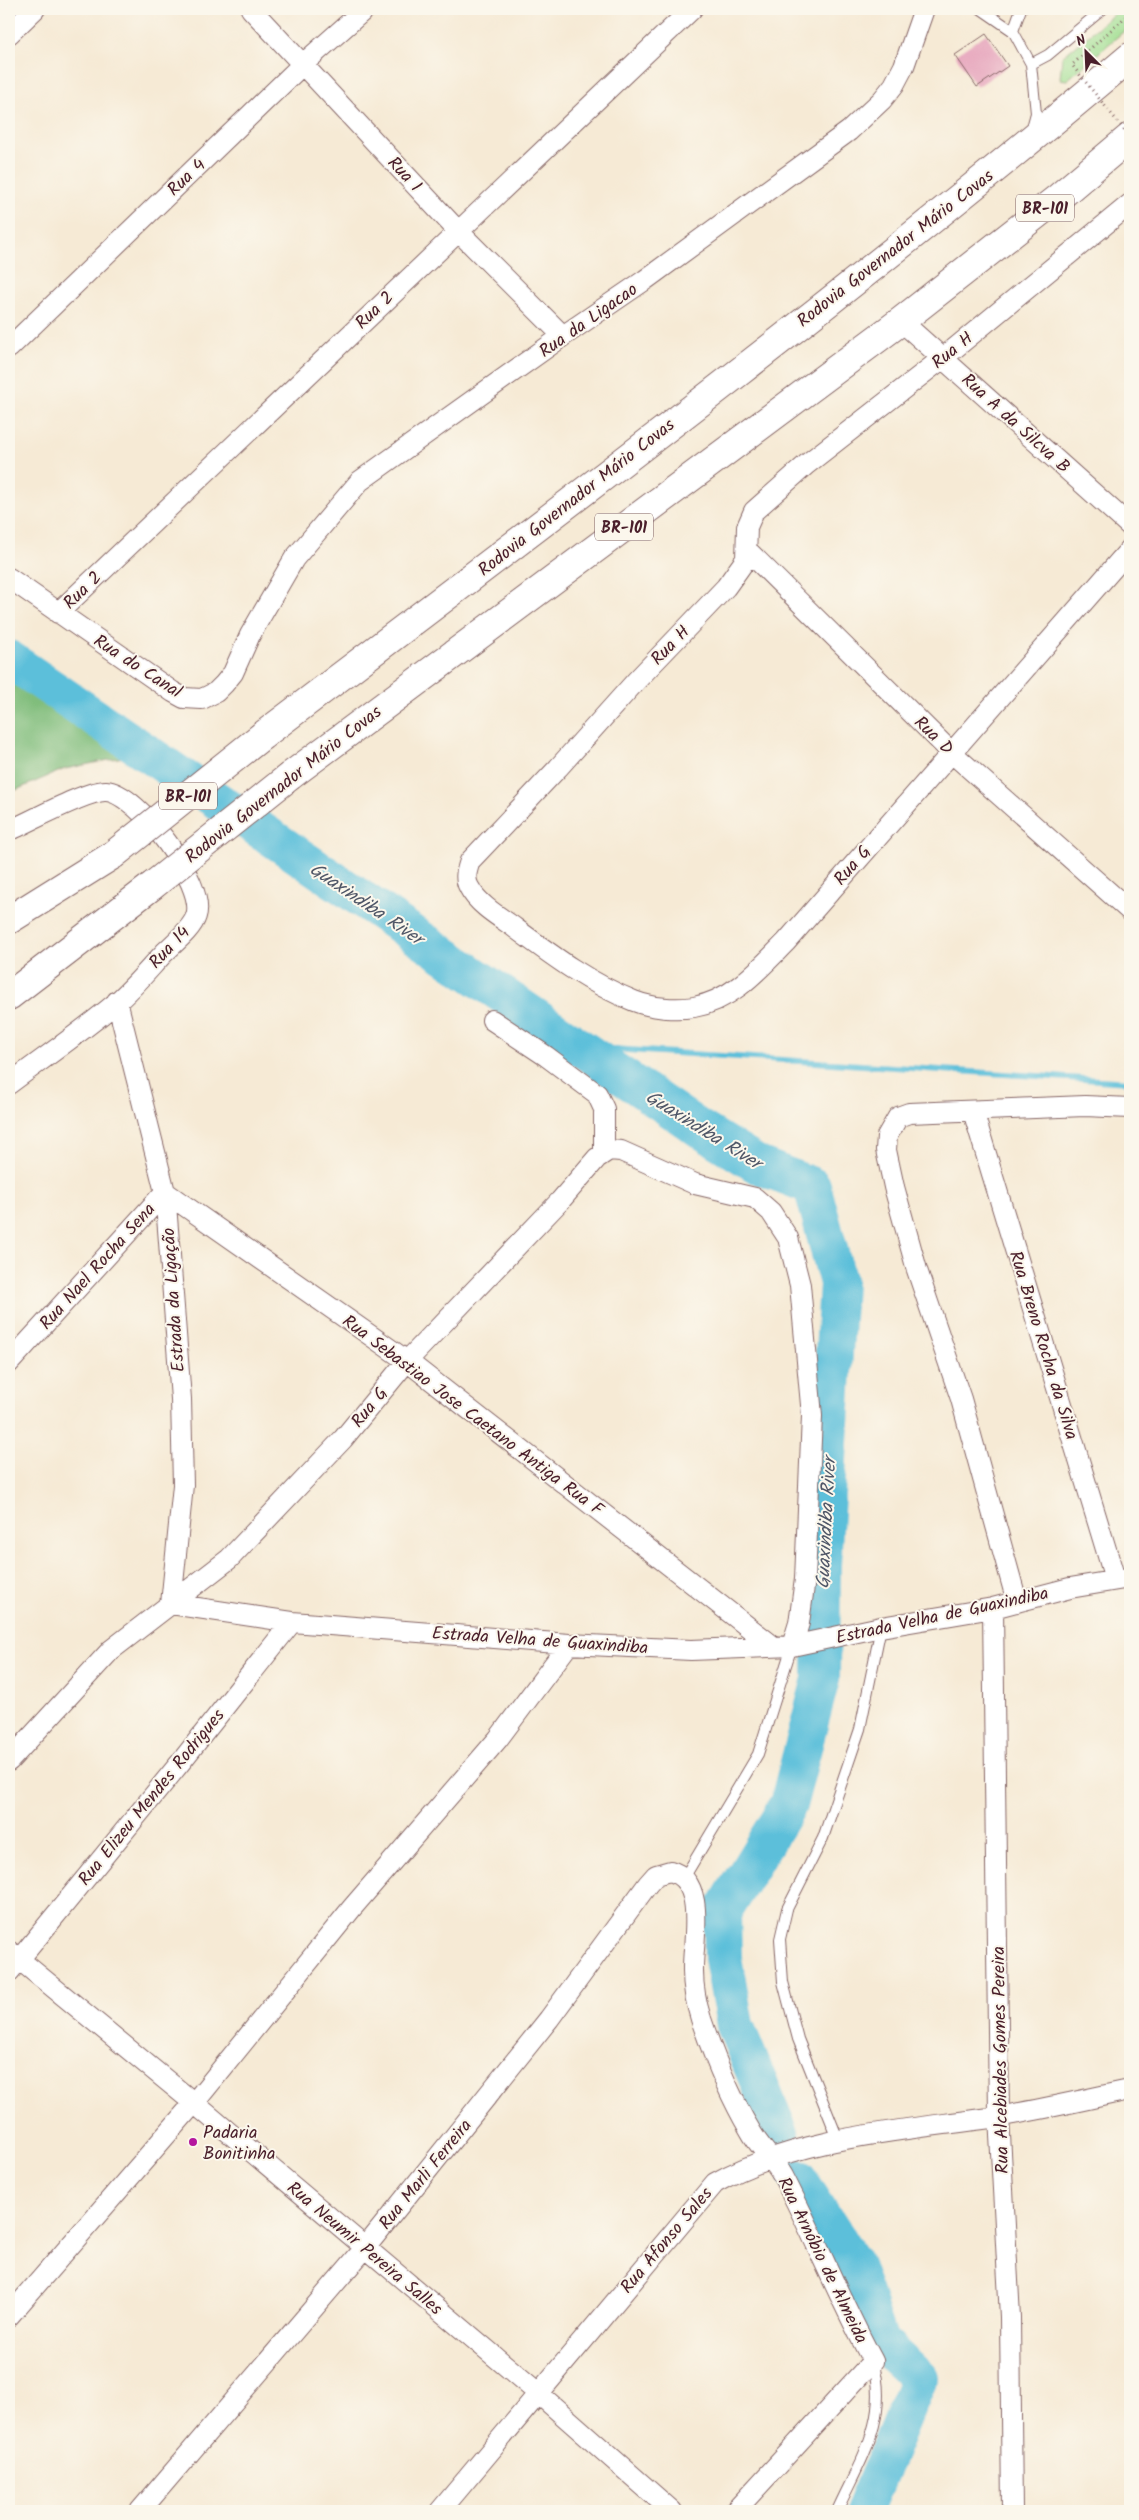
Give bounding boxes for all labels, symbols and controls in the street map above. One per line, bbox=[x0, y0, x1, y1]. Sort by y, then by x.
north arrow bbox=[1062, 28, 1112, 78]
text: N bbox=[1073, 29, 1090, 53]
street label: Rua 1 bbox=[379, 150, 428, 200]
street label: Rua 4 bbox=[161, 152, 213, 204]
street label: Rodovia Governador Mário Covas bbox=[791, 163, 1001, 336]
road number: BR-101 bbox=[1016, 194, 1074, 222]
street label: Rua da Ligacao bbox=[533, 276, 644, 366]
street label: Rua 2 bbox=[349, 285, 401, 337]
street label: Rua H bbox=[926, 325, 980, 377]
street label: Rua A da Silcva B bbox=[954, 367, 1076, 481]
street label: Rodovia Governador Mário Covas bbox=[472, 412, 682, 585]
road number: BR-101 bbox=[595, 514, 653, 540]
street label: Rua 2 bbox=[57, 565, 109, 617]
street label: Rua H bbox=[644, 619, 698, 673]
street label: Rua do Canal bbox=[87, 628, 188, 707]
street label: Rodovia Governador Mário Covas bbox=[179, 699, 389, 872]
street label: Rua D bbox=[906, 710, 960, 763]
road number: BR-101 bbox=[159, 782, 217, 809]
street label: Rua G bbox=[827, 839, 879, 893]
water label: Guaxindiba River bbox=[303, 855, 432, 956]
street label: Rua 14 bbox=[142, 920, 198, 976]
water label: Guaxindiba River bbox=[639, 1083, 770, 1180]
street label: Rua Nael Rocha Sena bbox=[33, 1197, 163, 1337]
street label: Estrada da Ligação bbox=[155, 1227, 194, 1373]
street label: Rua Breno Rocha da Silva bbox=[1000, 1247, 1085, 1444]
street label: Rua Sebastiao Jose Caetano Antiga Rua F bbox=[335, 1308, 610, 1525]
street label: Rua G bbox=[344, 1381, 396, 1435]
water label: Guaxindiba River bbox=[809, 1453, 846, 1590]
street label: Estrada Velha de Guaxindiba bbox=[833, 1580, 1051, 1653]
street label: Estrada Velha de Guaxindiba bbox=[431, 1619, 649, 1664]
street label: Rua Elizeu Mendes Rodrigues bbox=[71, 1703, 233, 1893]
street label: Rua Alcebiades Gomes Pereira bbox=[985, 1946, 1018, 2174]
street label: Rua Marli Ferreira bbox=[372, 2113, 480, 2237]
place label: Padaria Bonitinha bbox=[203, 2119, 275, 2169]
marker: Padaria Bonitinha bbox=[187, 2136, 199, 2148]
street label: Rua Arnóbio de Almeida bbox=[769, 2172, 875, 2349]
street label: Rua Neumir Pereira Salles bbox=[280, 2175, 449, 2323]
street label: Rua Afonso Sales bbox=[614, 2181, 721, 2301]

